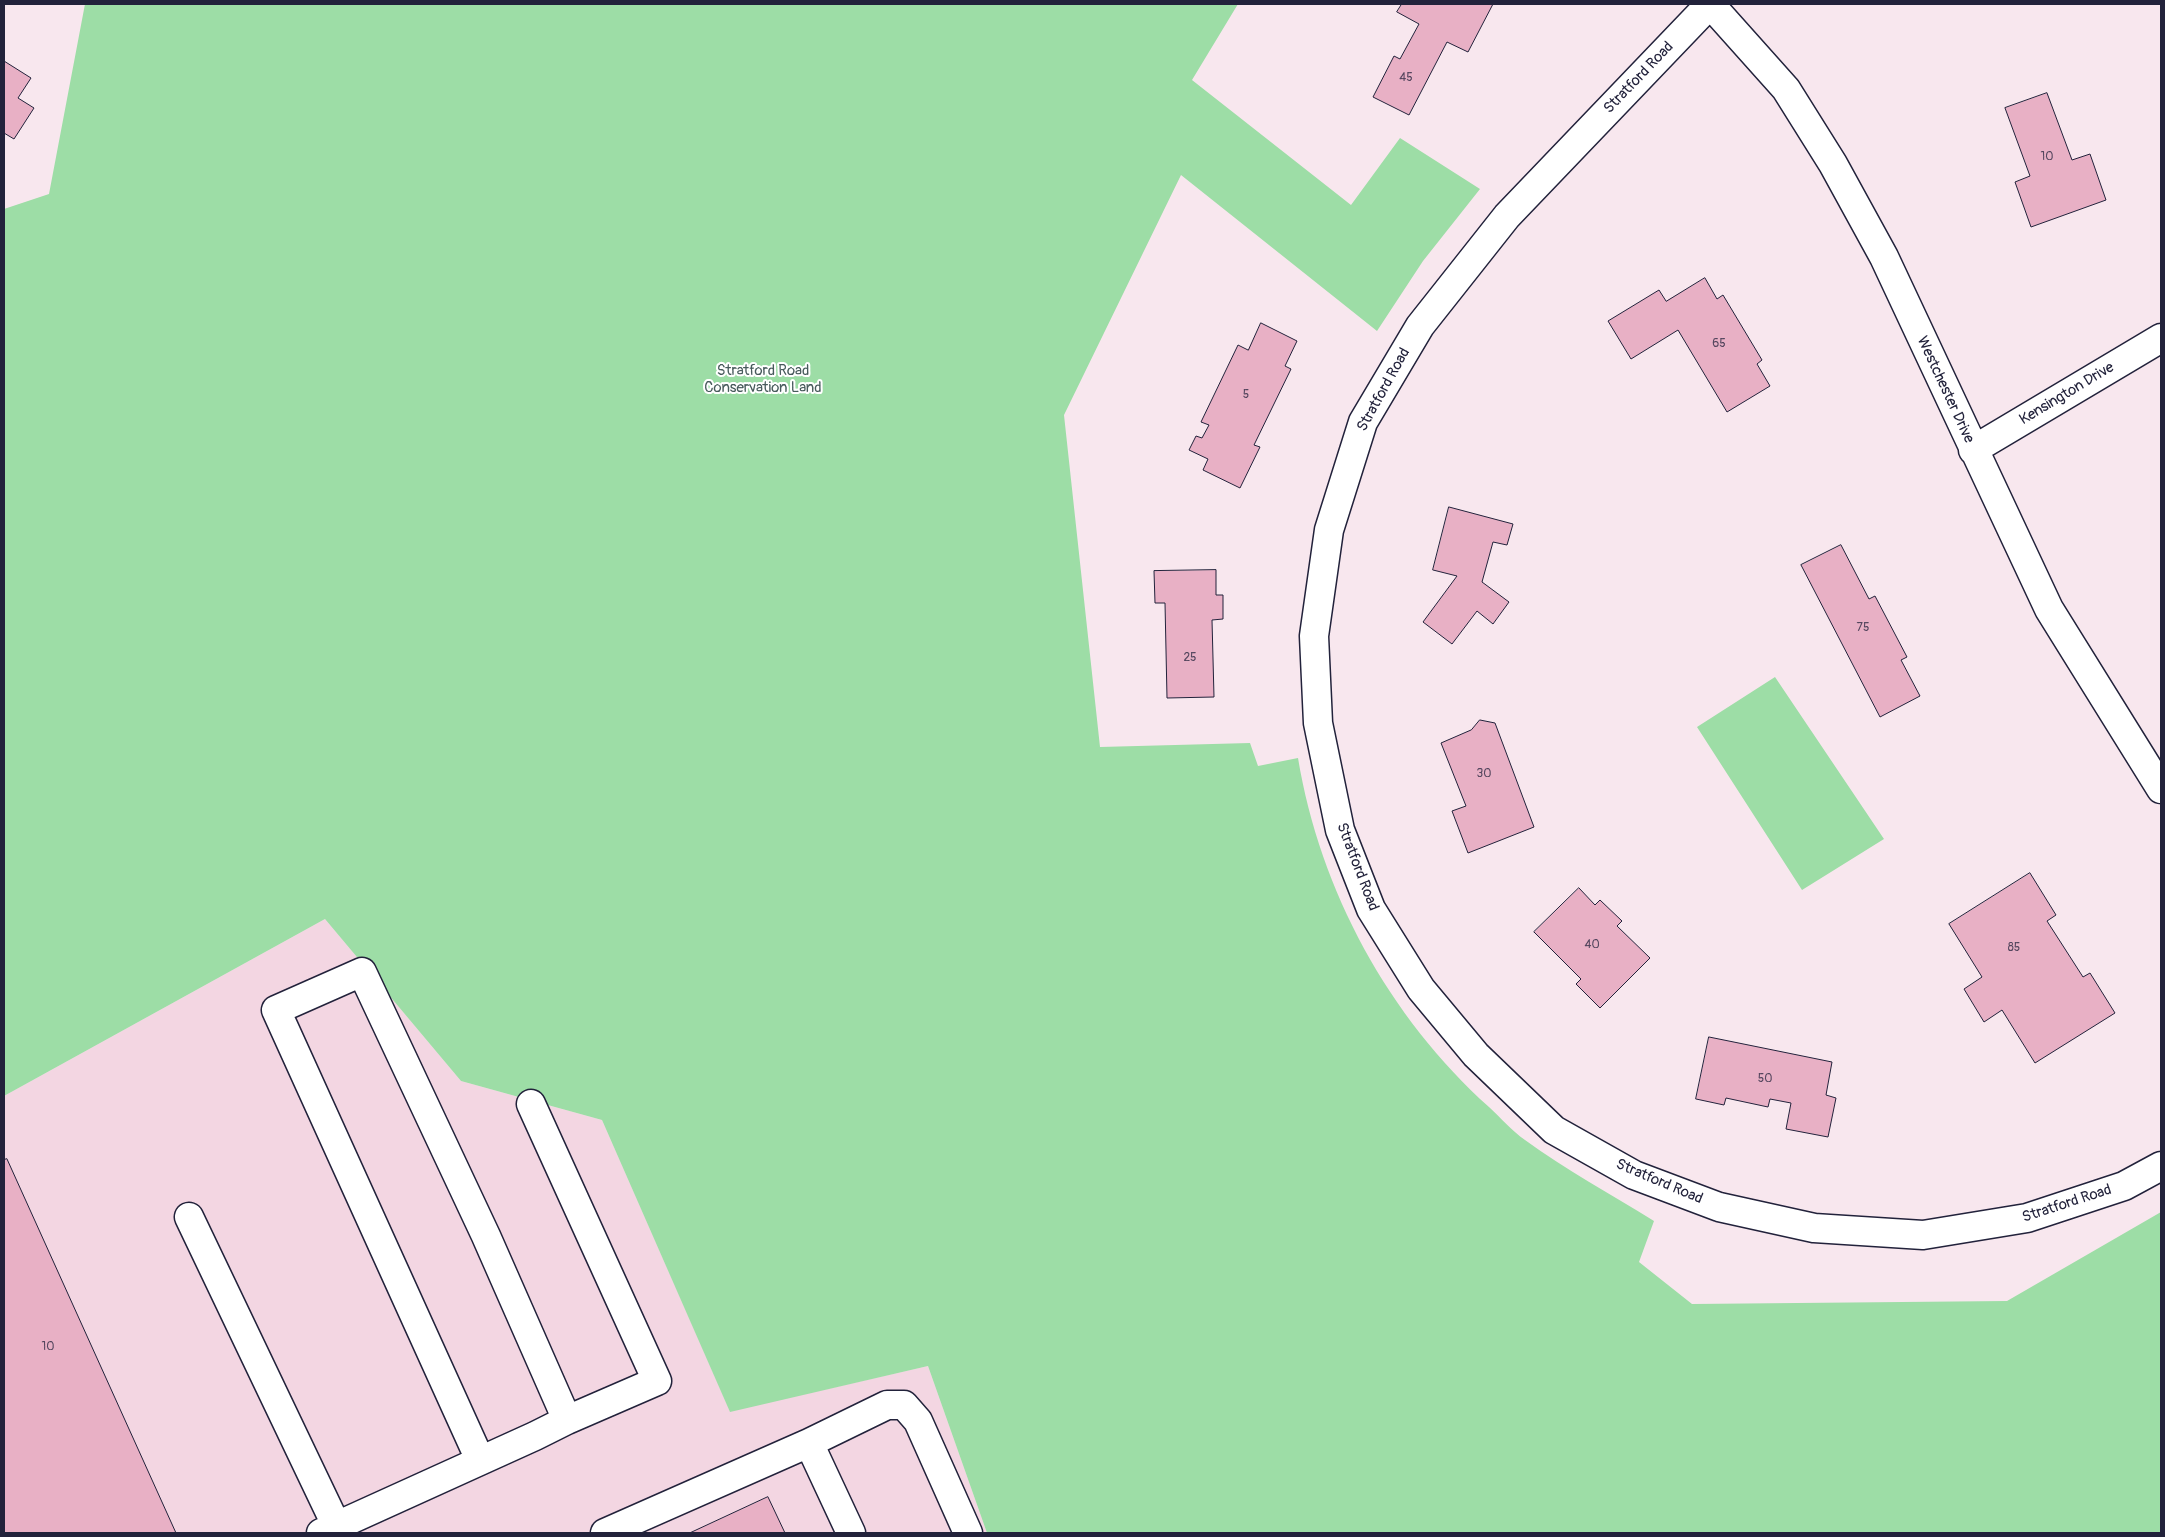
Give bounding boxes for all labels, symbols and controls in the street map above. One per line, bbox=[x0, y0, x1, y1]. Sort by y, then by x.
street label: Stratford Road bbox=[1600, 38, 1678, 118]
house number: 45 bbox=[1399, 71, 1413, 85]
house number: 10 bbox=[2041, 150, 2053, 164]
street label: Westchester Drive bbox=[1912, 334, 1978, 446]
house number: 65 bbox=[1712, 337, 1726, 351]
street label: Stratford Road bbox=[1354, 345, 1414, 435]
street label: Kensington Drive bbox=[2016, 359, 2118, 429]
park label: Stratford Road Conservation Land bbox=[704, 362, 822, 397]
house number: 5 bbox=[1243, 388, 1249, 402]
house number: 75 bbox=[1857, 621, 1869, 635]
house number: 25 bbox=[1183, 651, 1197, 665]
house number: 30 bbox=[1477, 767, 1491, 781]
street label: Stratford Road bbox=[1332, 821, 1382, 913]
house number: 40 bbox=[1584, 938, 1600, 952]
house number: 85 bbox=[2008, 941, 2020, 955]
house number: 50 bbox=[1758, 1072, 1772, 1086]
street label: Stratford Road bbox=[1613, 1156, 1705, 1208]
street label: Stratford Road bbox=[2020, 1181, 2114, 1227]
house number: 10 bbox=[42, 1340, 54, 1354]

